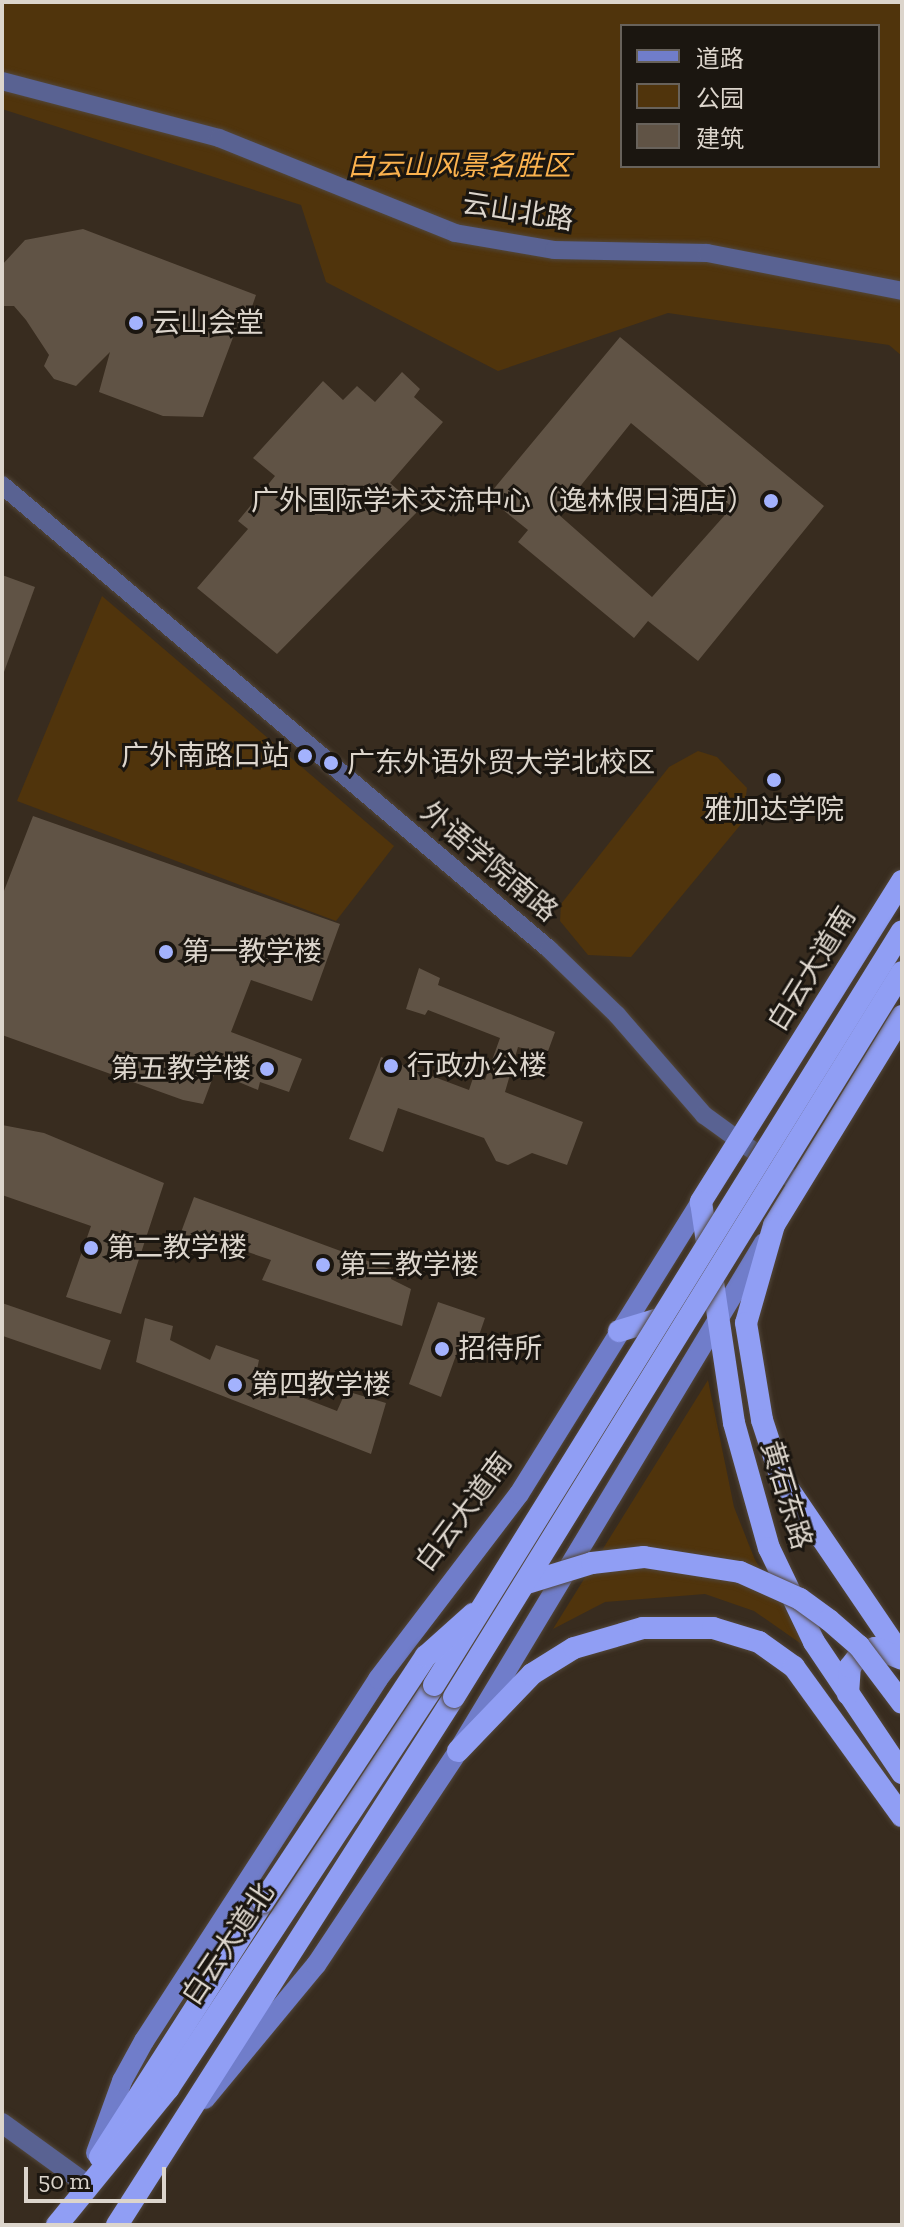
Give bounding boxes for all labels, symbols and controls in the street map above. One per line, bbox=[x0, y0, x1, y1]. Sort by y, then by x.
legend bbox=[620, 24, 880, 168]
text: 道路 bbox=[696, 44, 744, 73]
text: 公园 bbox=[696, 84, 744, 113]
text: 建筑 bbox=[696, 124, 744, 153]
park label: 白云山风景名胜区 bbox=[347, 149, 571, 183]
street label: 云山北路 bbox=[460, 187, 576, 237]
place label: 云山会堂 bbox=[152, 306, 264, 340]
marker: 云山会堂 bbox=[127, 314, 145, 332]
place label: 广外国际学术交流中心（逸林假日酒店） bbox=[251, 484, 755, 518]
marker: 广外国际学术交流中心（逸林假日酒店） bbox=[762, 492, 780, 510]
place label: 广外南路口站 bbox=[121, 739, 289, 773]
place label: 广东外语外贸大学北校区 bbox=[347, 746, 655, 780]
marker: 广外南路口站 bbox=[296, 747, 314, 765]
marker: 广东外语外贸大学北校区 bbox=[322, 754, 340, 772]
marker: 雅加达学院 bbox=[765, 771, 783, 789]
place label: 雅加达学院 bbox=[704, 793, 844, 827]
street label: 外语学院南路 bbox=[414, 795, 564, 929]
street label: 白云大道南 bbox=[761, 901, 863, 1037]
place label: 第一教学楼 bbox=[182, 935, 322, 969]
marker: 第一教学楼 bbox=[157, 943, 175, 961]
place label: 行政办公楼 bbox=[407, 1049, 547, 1083]
place label: 第五教学楼 bbox=[111, 1052, 251, 1086]
marker: 行政办公楼 bbox=[382, 1057, 400, 1075]
marker: 第五教学楼 bbox=[258, 1060, 276, 1078]
place label: 第二教学楼 bbox=[107, 1231, 247, 1265]
marker: 第二教学楼 bbox=[82, 1239, 100, 1257]
place label: 第三教学楼 bbox=[339, 1248, 479, 1282]
marker: 第三教学楼 bbox=[314, 1256, 332, 1274]
place label: 招待所 bbox=[458, 1332, 542, 1366]
marker: 招待所 bbox=[433, 1340, 451, 1358]
place label: 第四教学楼 bbox=[251, 1368, 391, 1402]
marker: 第四教学楼 bbox=[226, 1376, 244, 1394]
street label: 黄石东路 bbox=[754, 1437, 818, 1553]
street label: 白云大道南 bbox=[408, 1446, 520, 1578]
street label: 白云大道北 bbox=[175, 1877, 281, 2011]
scale bar bbox=[28, 2151, 170, 2201]
text: 50 m bbox=[38, 2166, 90, 2195]

